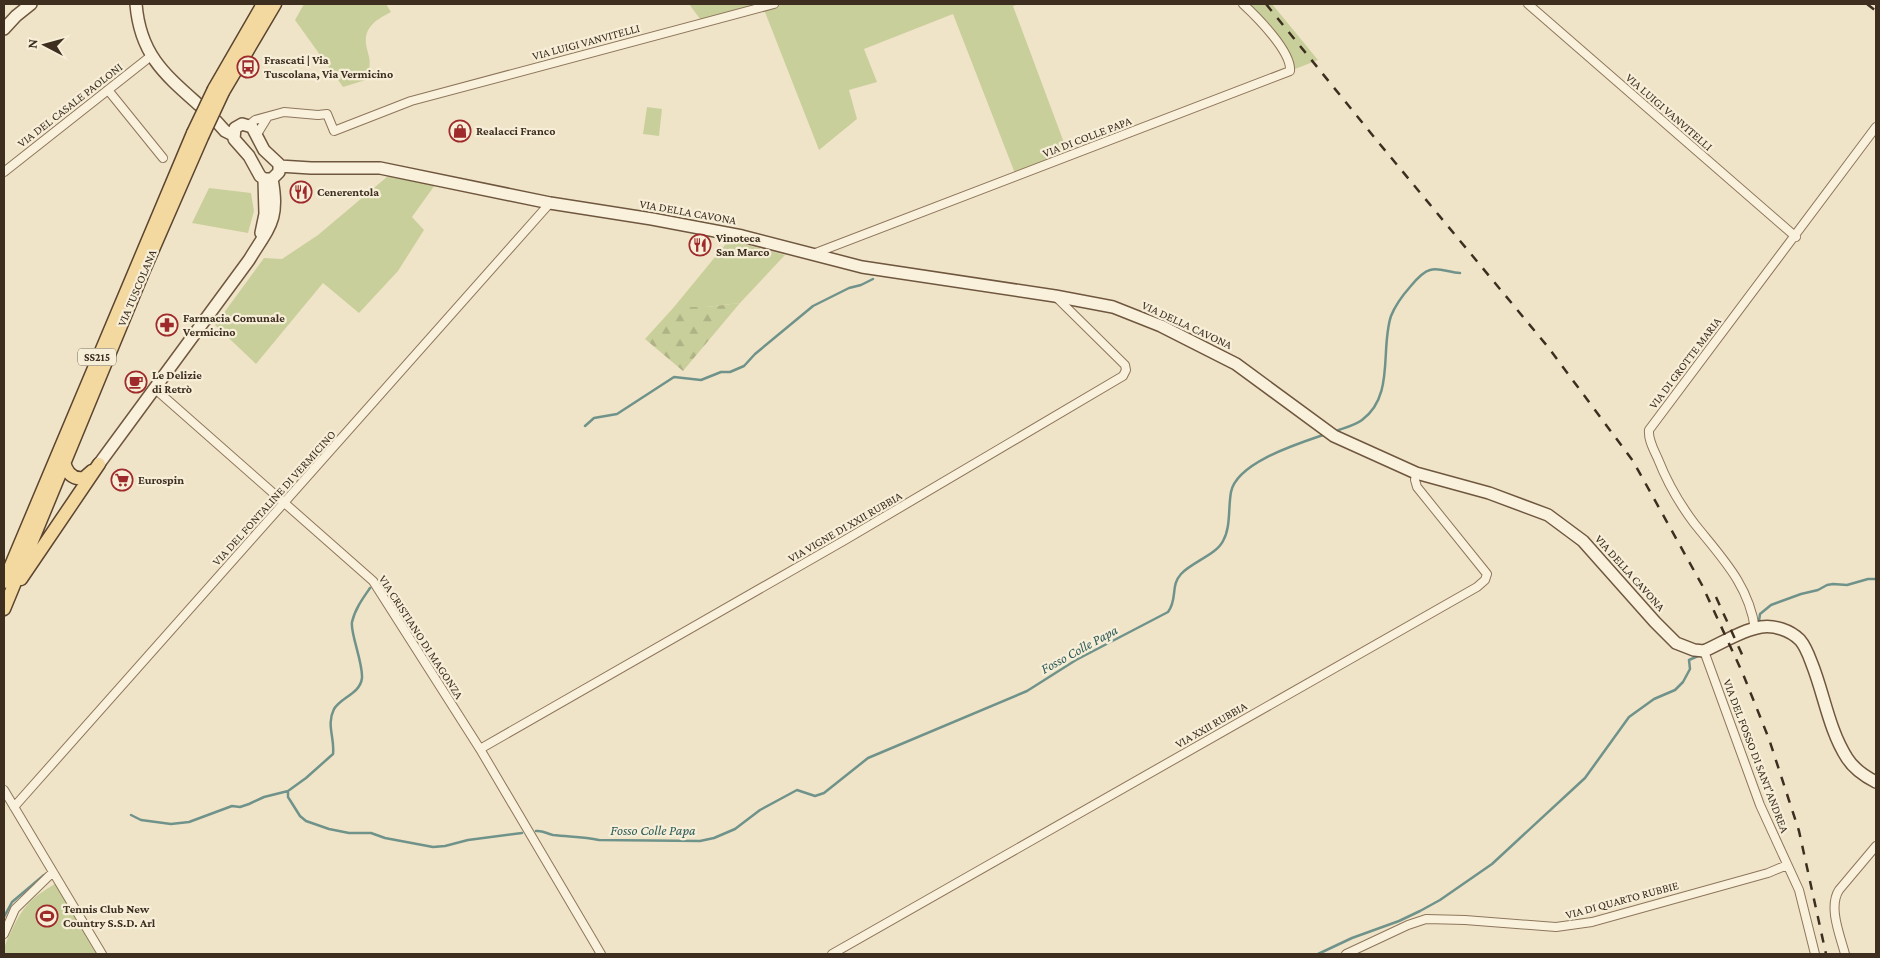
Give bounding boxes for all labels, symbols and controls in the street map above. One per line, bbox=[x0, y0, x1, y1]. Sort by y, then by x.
north arrow bbox=[20, 20, 70, 70]
street label: VIA LUIGI VANVITELLI bbox=[531, 21, 642, 63]
text: N bbox=[24, 38, 41, 49]
place label: Frascati | Via Tuscolana, Via Vermicino bbox=[264, 53, 393, 81]
bus stop icon: Frascati | Via Tuscolana, Via Vermicino bbox=[236, 55, 260, 79]
street label: VIA DEL CASALE PAOLONI bbox=[15, 60, 125, 150]
street label: VIA LUIGI VANVITELLI bbox=[1623, 70, 1716, 154]
street label: VIA DI COLLE PAPA bbox=[1041, 114, 1134, 160]
shop icon: Realacci Franco bbox=[448, 119, 472, 143]
place label: Realacci Franco bbox=[476, 124, 555, 138]
restaurant icon: Cenerentola bbox=[289, 180, 313, 204]
place label: Cenerentola bbox=[317, 185, 379, 199]
street label: VIA DELLA CAVONA bbox=[638, 197, 738, 227]
place label: Vinoteca San Marco bbox=[715, 231, 769, 259]
restaurant icon: Vinoteca San Marco bbox=[688, 233, 712, 257]
street label: VIA TUSCOLANA bbox=[115, 247, 160, 328]
street label: VIA DELLA CAVONA bbox=[1140, 298, 1235, 352]
place label: Farmacia Comunale Vermicino bbox=[182, 311, 285, 339]
pharmacy icon: Farmacia Comunale Vermicino bbox=[155, 313, 179, 337]
street label: VIA DI GROTTE MARIA bbox=[1646, 314, 1724, 412]
road number: SS215 bbox=[78, 348, 116, 366]
place label: Le Delizie di Retrò bbox=[152, 368, 202, 396]
cafe icon: Le Delizie di Retrò bbox=[124, 370, 148, 394]
street label: VIA DEL FONTALINE DI VERMICINO bbox=[209, 427, 339, 569]
supermarket icon: Eurospin bbox=[110, 468, 134, 492]
place label: Eurospin bbox=[138, 473, 184, 487]
street label: VIA VIGNE DI XXII RUBBIA bbox=[786, 489, 905, 565]
street label: VIA DELLA CAVONA bbox=[1592, 532, 1668, 614]
street label: VIA CRISTIANO DI MAGONZA bbox=[376, 572, 466, 702]
water label: Fosso Colle Papa bbox=[1038, 621, 1121, 677]
street label: VIA DEL FOSSO DI SANT'ANDREA bbox=[1720, 677, 1792, 835]
street label: VIA XXII RUBBIA bbox=[1173, 699, 1250, 751]
water label: Fosso Colle Papa bbox=[610, 822, 696, 838]
street label: VIA DI QUARTO RUBBIE bbox=[1564, 878, 1681, 922]
place label: Tennis Club New Country S.S.D. Arl bbox=[63, 902, 156, 930]
sports icon: Tennis Club New Country S.S.D. Arl bbox=[35, 904, 59, 928]

